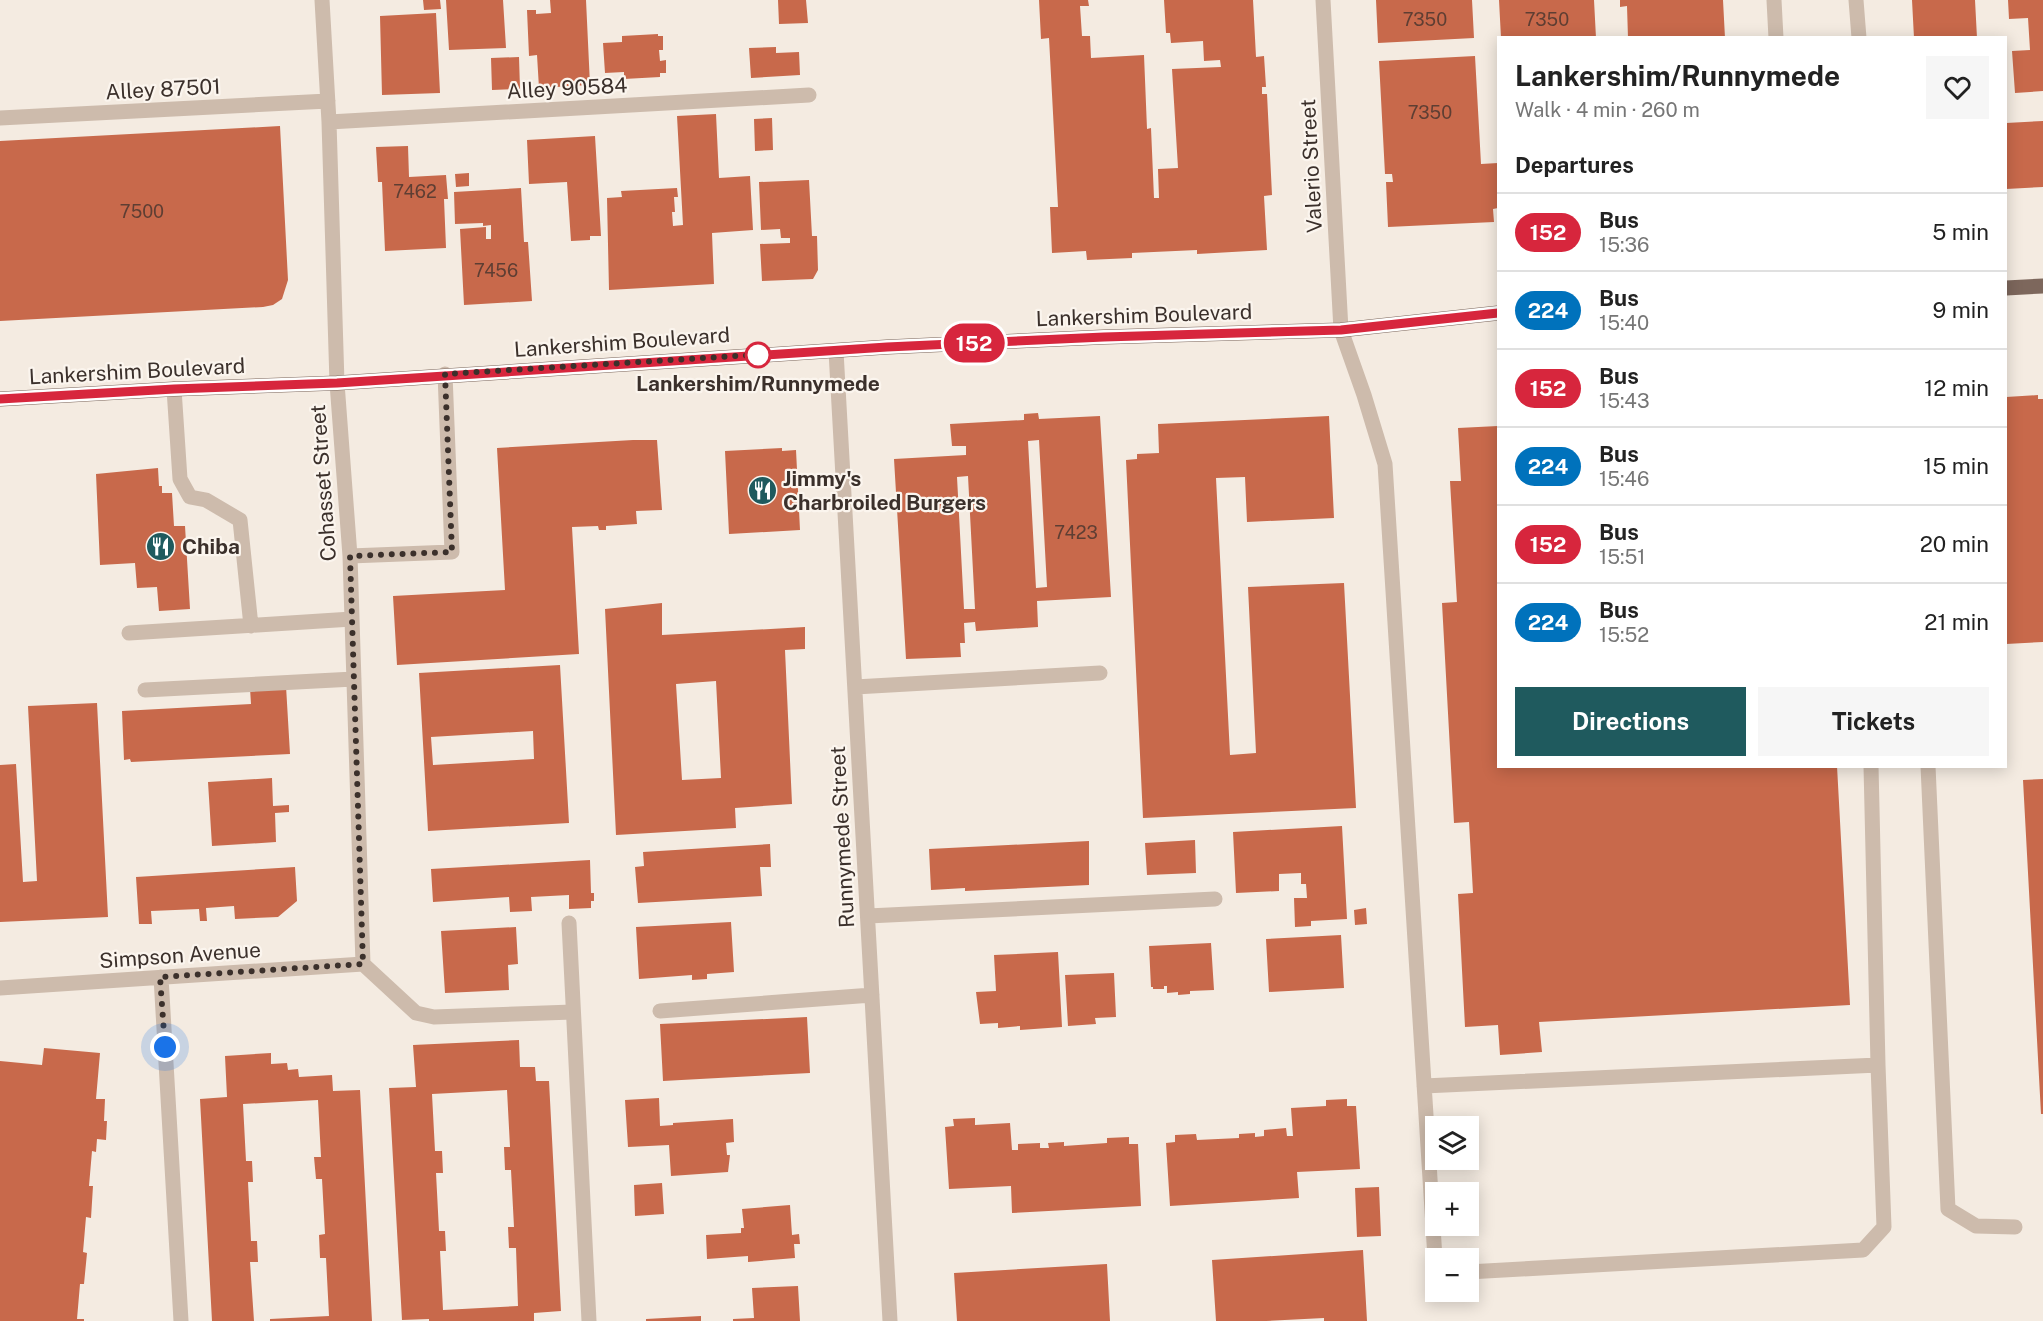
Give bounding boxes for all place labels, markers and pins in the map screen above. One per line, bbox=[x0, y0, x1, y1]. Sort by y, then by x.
marker: Lankershim/Runnymede bbox=[745, 342, 771, 368]
place label: Lankershim/Runnymede bbox=[636, 371, 880, 396]
place label: Jimmy's Charbroiled Burgers bbox=[783, 466, 986, 515]
restaurant icon: Jimmy's Charbroiled Burgers bbox=[746, 474, 778, 506]
restaurant icon: Chiba bbox=[145, 530, 177, 562]
place label: Chiba bbox=[182, 534, 240, 559]

